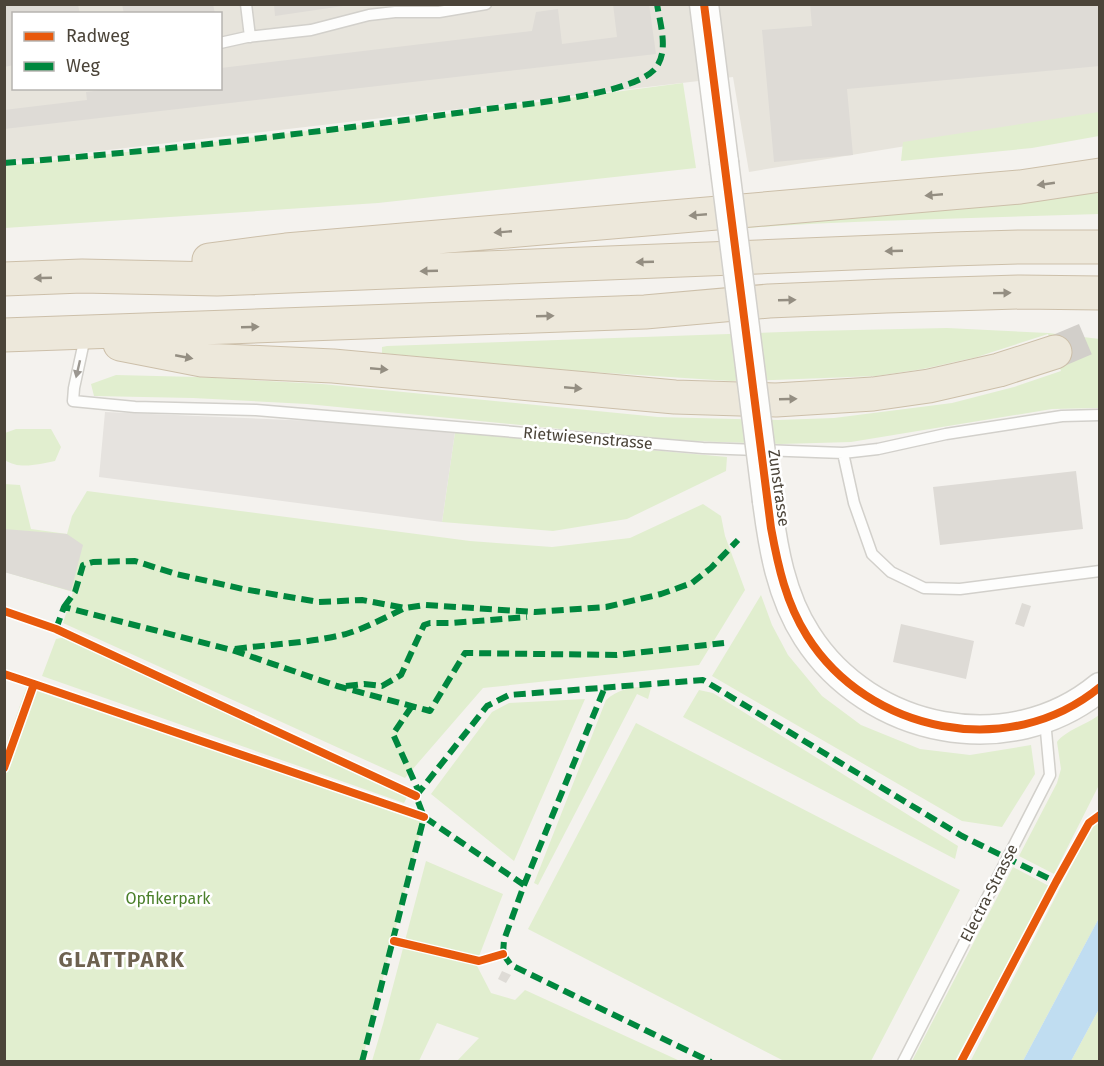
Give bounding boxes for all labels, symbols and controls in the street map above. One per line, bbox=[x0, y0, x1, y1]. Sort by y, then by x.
legend bbox=[12, 12, 222, 90]
text: Radweg bbox=[66, 25, 130, 47]
text: Weg bbox=[66, 55, 100, 77]
one-way arrow bbox=[1036, 179, 1055, 188]
one-way arrow bbox=[924, 190, 943, 200]
one-way arrow bbox=[688, 210, 707, 220]
one-way arrow bbox=[494, 227, 513, 237]
one-way arrow bbox=[885, 247, 904, 256]
one-way arrow bbox=[636, 257, 655, 266]
one-way arrow bbox=[420, 266, 439, 275]
one-way arrow bbox=[34, 273, 53, 282]
one-way arrow bbox=[993, 288, 1012, 297]
one-way arrow bbox=[777, 295, 796, 304]
one-way arrow bbox=[535, 311, 554, 320]
one-way arrow bbox=[240, 322, 259, 332]
one-way arrow bbox=[175, 353, 194, 362]
one-way arrow bbox=[73, 360, 82, 379]
one-way arrow bbox=[369, 365, 388, 374]
one-way arrow bbox=[563, 383, 582, 393]
one-way arrow bbox=[779, 394, 798, 404]
street label: Rietwiesenstrasse bbox=[522, 423, 654, 453]
street label: Zunstrasse bbox=[764, 448, 794, 528]
street label: Electra-Strasse bbox=[956, 841, 1022, 945]
park label: Opfikerpark bbox=[125, 889, 211, 908]
district label: GLATTPARK bbox=[59, 946, 185, 973]

